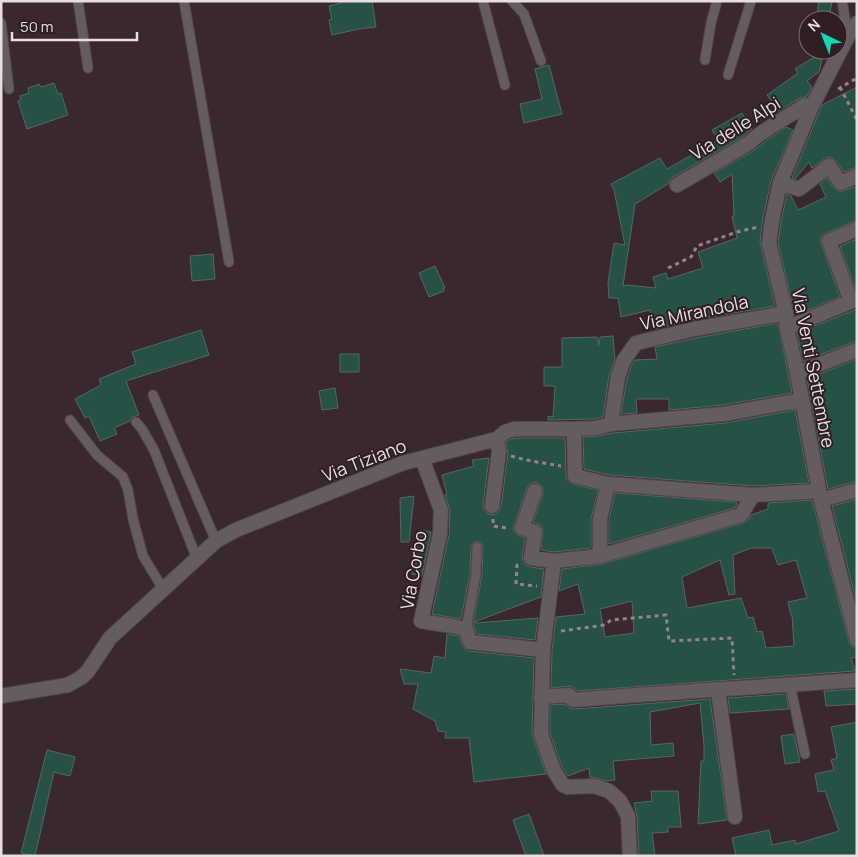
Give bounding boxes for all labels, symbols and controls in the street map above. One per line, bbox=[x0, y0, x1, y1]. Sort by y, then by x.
scale bar bbox=[12, 10, 138, 42]
north arrow bbox=[798, 10, 848, 60]
text: N bbox=[804, 15, 824, 36]
text: 50 m bbox=[20, 16, 54, 37]
street label: Via delle Alpi bbox=[685, 91, 785, 165]
street label: Via Venti Settembre bbox=[787, 286, 841, 450]
street label: Via Mirandola bbox=[638, 289, 750, 335]
street label: Via Tiziano bbox=[318, 433, 410, 487]
street label: Via Corbo bbox=[394, 529, 432, 611]

